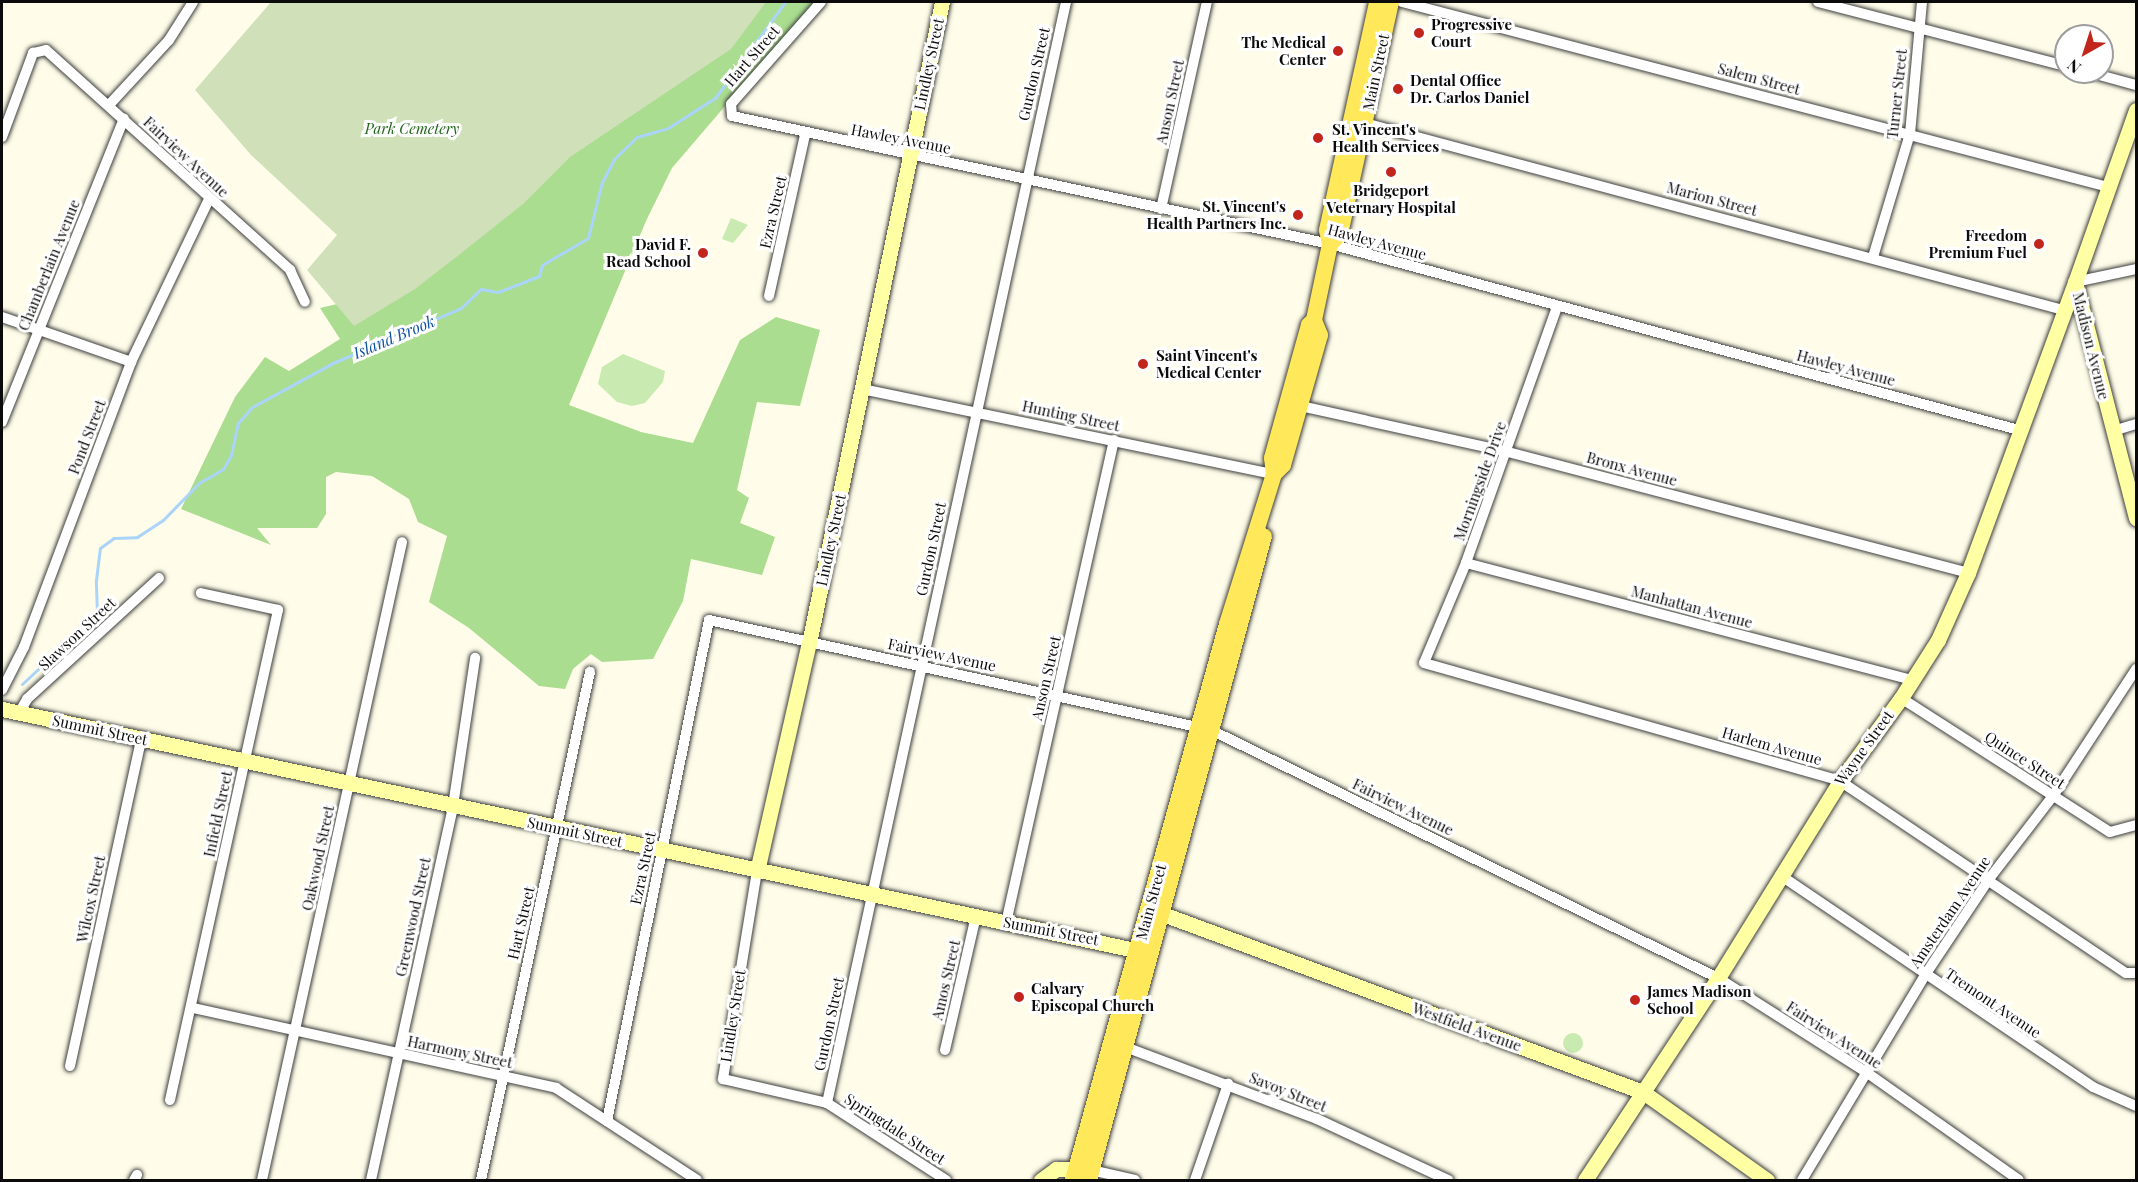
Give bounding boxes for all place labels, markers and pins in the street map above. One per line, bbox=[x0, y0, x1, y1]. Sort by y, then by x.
place label: Progressive Court bbox=[1431, 15, 1512, 50]
marker: Progressive Court bbox=[1412, 26, 1426, 40]
place label: The Medical Center bbox=[1241, 33, 1326, 68]
marker: The Medical Center bbox=[1331, 44, 1345, 58]
place label: Dental Office Dr. Carlos Daniel bbox=[1410, 71, 1529, 106]
marker: Dental Office Dr. Carlos Daniel bbox=[1391, 82, 1405, 96]
place label: St. Vincent's Health Services bbox=[1332, 120, 1439, 155]
marker: St. Vincent's Health Services bbox=[1309, 129, 1327, 147]
marker: Bridgeport Veternary Hospital bbox=[1384, 165, 1398, 179]
place label: Bridgeport Veternary Hospital bbox=[1326, 181, 1456, 216]
place label: St. Vincent's Health Partners Inc. bbox=[1146, 197, 1286, 232]
marker: St. Vincent's Health Partners Inc. bbox=[1291, 208, 1305, 222]
place label: Freedom Premium Fuel bbox=[1928, 226, 2027, 261]
place label: David F. Read School bbox=[606, 235, 691, 270]
marker: Freedom Premium Fuel bbox=[2032, 237, 2046, 251]
marker: David F. Read School bbox=[696, 246, 710, 260]
place label: Saint Vincent's Medical Center bbox=[1156, 346, 1261, 381]
marker: Saint Vincent's Medical Center bbox=[1134, 355, 1152, 373]
place label: Calvary Episcopal Church bbox=[1031, 979, 1154, 1014]
place label: James Madison School bbox=[1647, 982, 1751, 1017]
marker: Calvary Episcopal Church bbox=[1012, 990, 1026, 1004]
marker: James Madison School bbox=[1628, 993, 1642, 1007]

